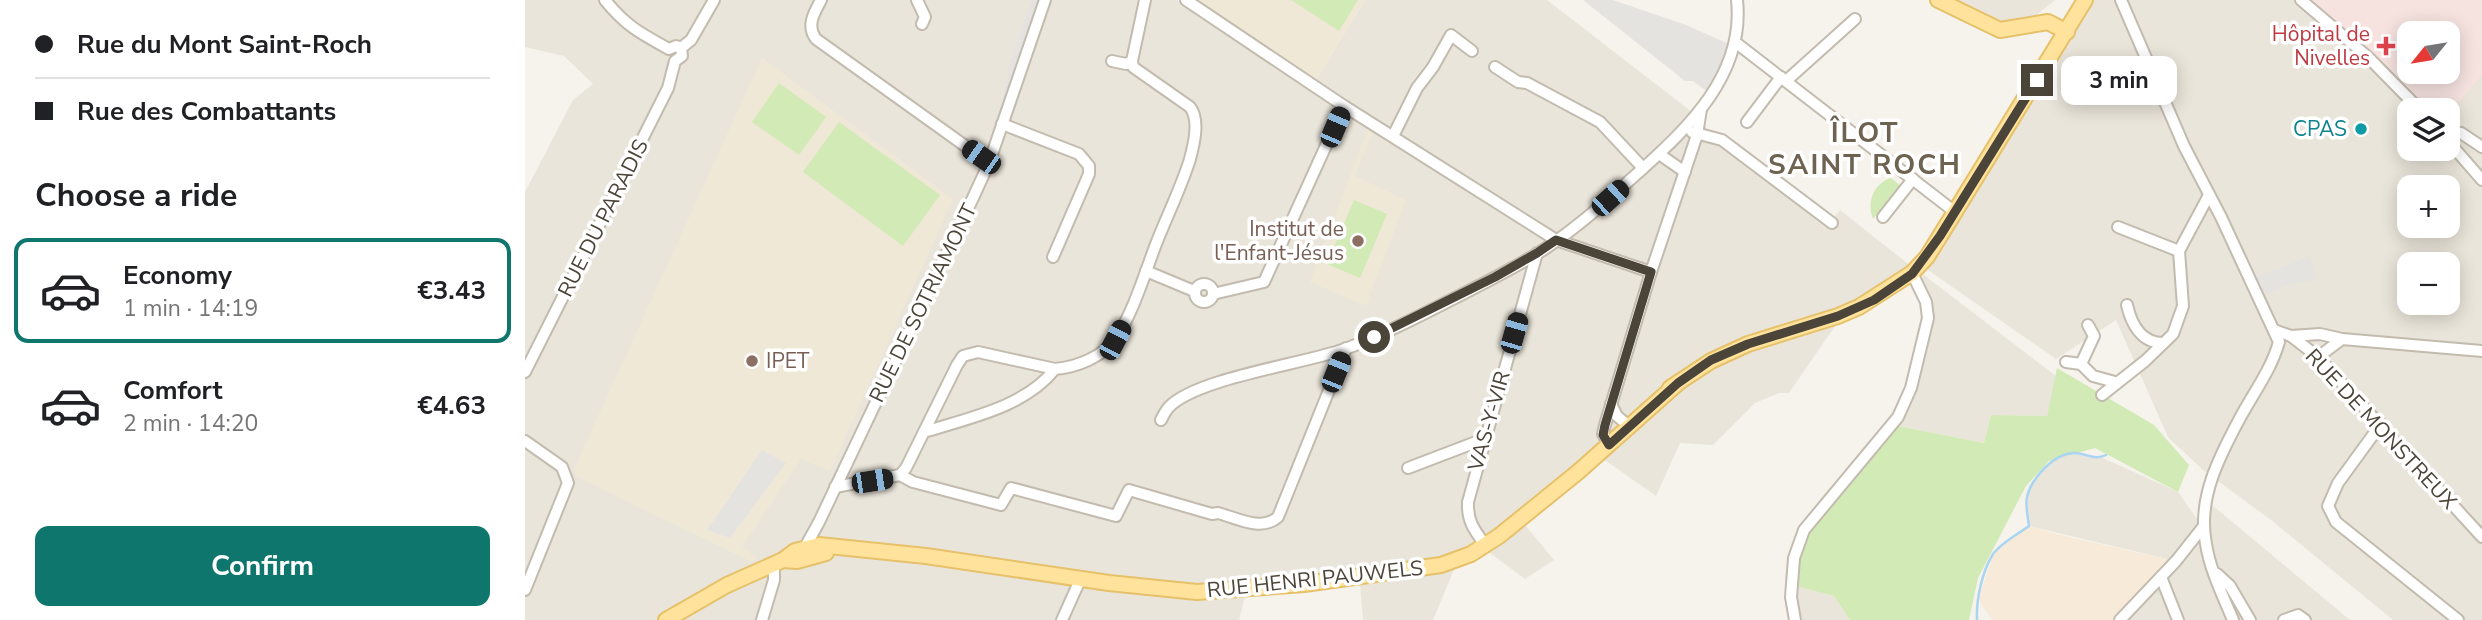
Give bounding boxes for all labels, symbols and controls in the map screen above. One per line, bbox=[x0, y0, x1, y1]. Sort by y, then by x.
place label: Hôpital de Nivelles bbox=[2272, 20, 2370, 72]
north arrow bbox=[2397, 21, 2461, 84]
map controls bbox=[2397, 21, 2460, 315]
text: Rue du Mont Saint-Roch bbox=[77, 27, 372, 62]
marker: Hôpital de Nivelles bbox=[2376, 36, 2396, 56]
callout: 3 min bbox=[2061, 56, 2177, 104]
route end bbox=[2021, 64, 2053, 96]
text: 3 min bbox=[2089, 65, 2149, 96]
text: Rue des Combattants bbox=[77, 94, 336, 129]
button: layers bbox=[2397, 98, 2460, 161]
car bbox=[1318, 104, 1353, 150]
district label: ÎLOT SAINT ROCH bbox=[1768, 114, 1962, 184]
place label: CPAS bbox=[2293, 115, 2347, 143]
marker: CPAS bbox=[2353, 121, 2369, 137]
street label: RUE DU PARADIS bbox=[551, 134, 655, 302]
car bbox=[958, 136, 1005, 178]
text: Choose a ride bbox=[35, 174, 237, 217]
button: + bbox=[2397, 175, 2460, 238]
car bbox=[1588, 176, 1633, 220]
street label: RUE DE SOTRIAMONT bbox=[863, 199, 984, 407]
place label: Institut de l'Enfant-Jésus bbox=[1214, 215, 1344, 267]
marker: Institut de l'Enfant-Jésus bbox=[1350, 233, 1366, 249]
button: − bbox=[2397, 252, 2460, 315]
text: Economy bbox=[123, 258, 232, 293]
icon: car bbox=[39, 259, 102, 322]
text: €3.43 bbox=[417, 273, 486, 308]
text: 1 min · 14:19 bbox=[123, 293, 258, 324]
car bbox=[1499, 310, 1530, 356]
car bbox=[1096, 317, 1135, 363]
route start bbox=[1358, 321, 1390, 353]
street label: RUE DE MONSTREUX bbox=[2299, 343, 2463, 516]
place label: IPET bbox=[766, 347, 810, 375]
car bbox=[1319, 349, 1354, 395]
marker: IPET bbox=[744, 353, 760, 369]
street label: VAS-Y-VIR bbox=[1461, 368, 1517, 475]
text: Comfort bbox=[123, 373, 223, 408]
icon: car bbox=[39, 374, 102, 437]
text: €4.63 bbox=[417, 388, 486, 423]
text: 2 min · 14:20 bbox=[123, 408, 258, 439]
car bbox=[850, 467, 895, 495]
button: Confirm bbox=[35, 526, 490, 606]
street label: RUE HENRI PAUWELS bbox=[1206, 554, 1425, 604]

